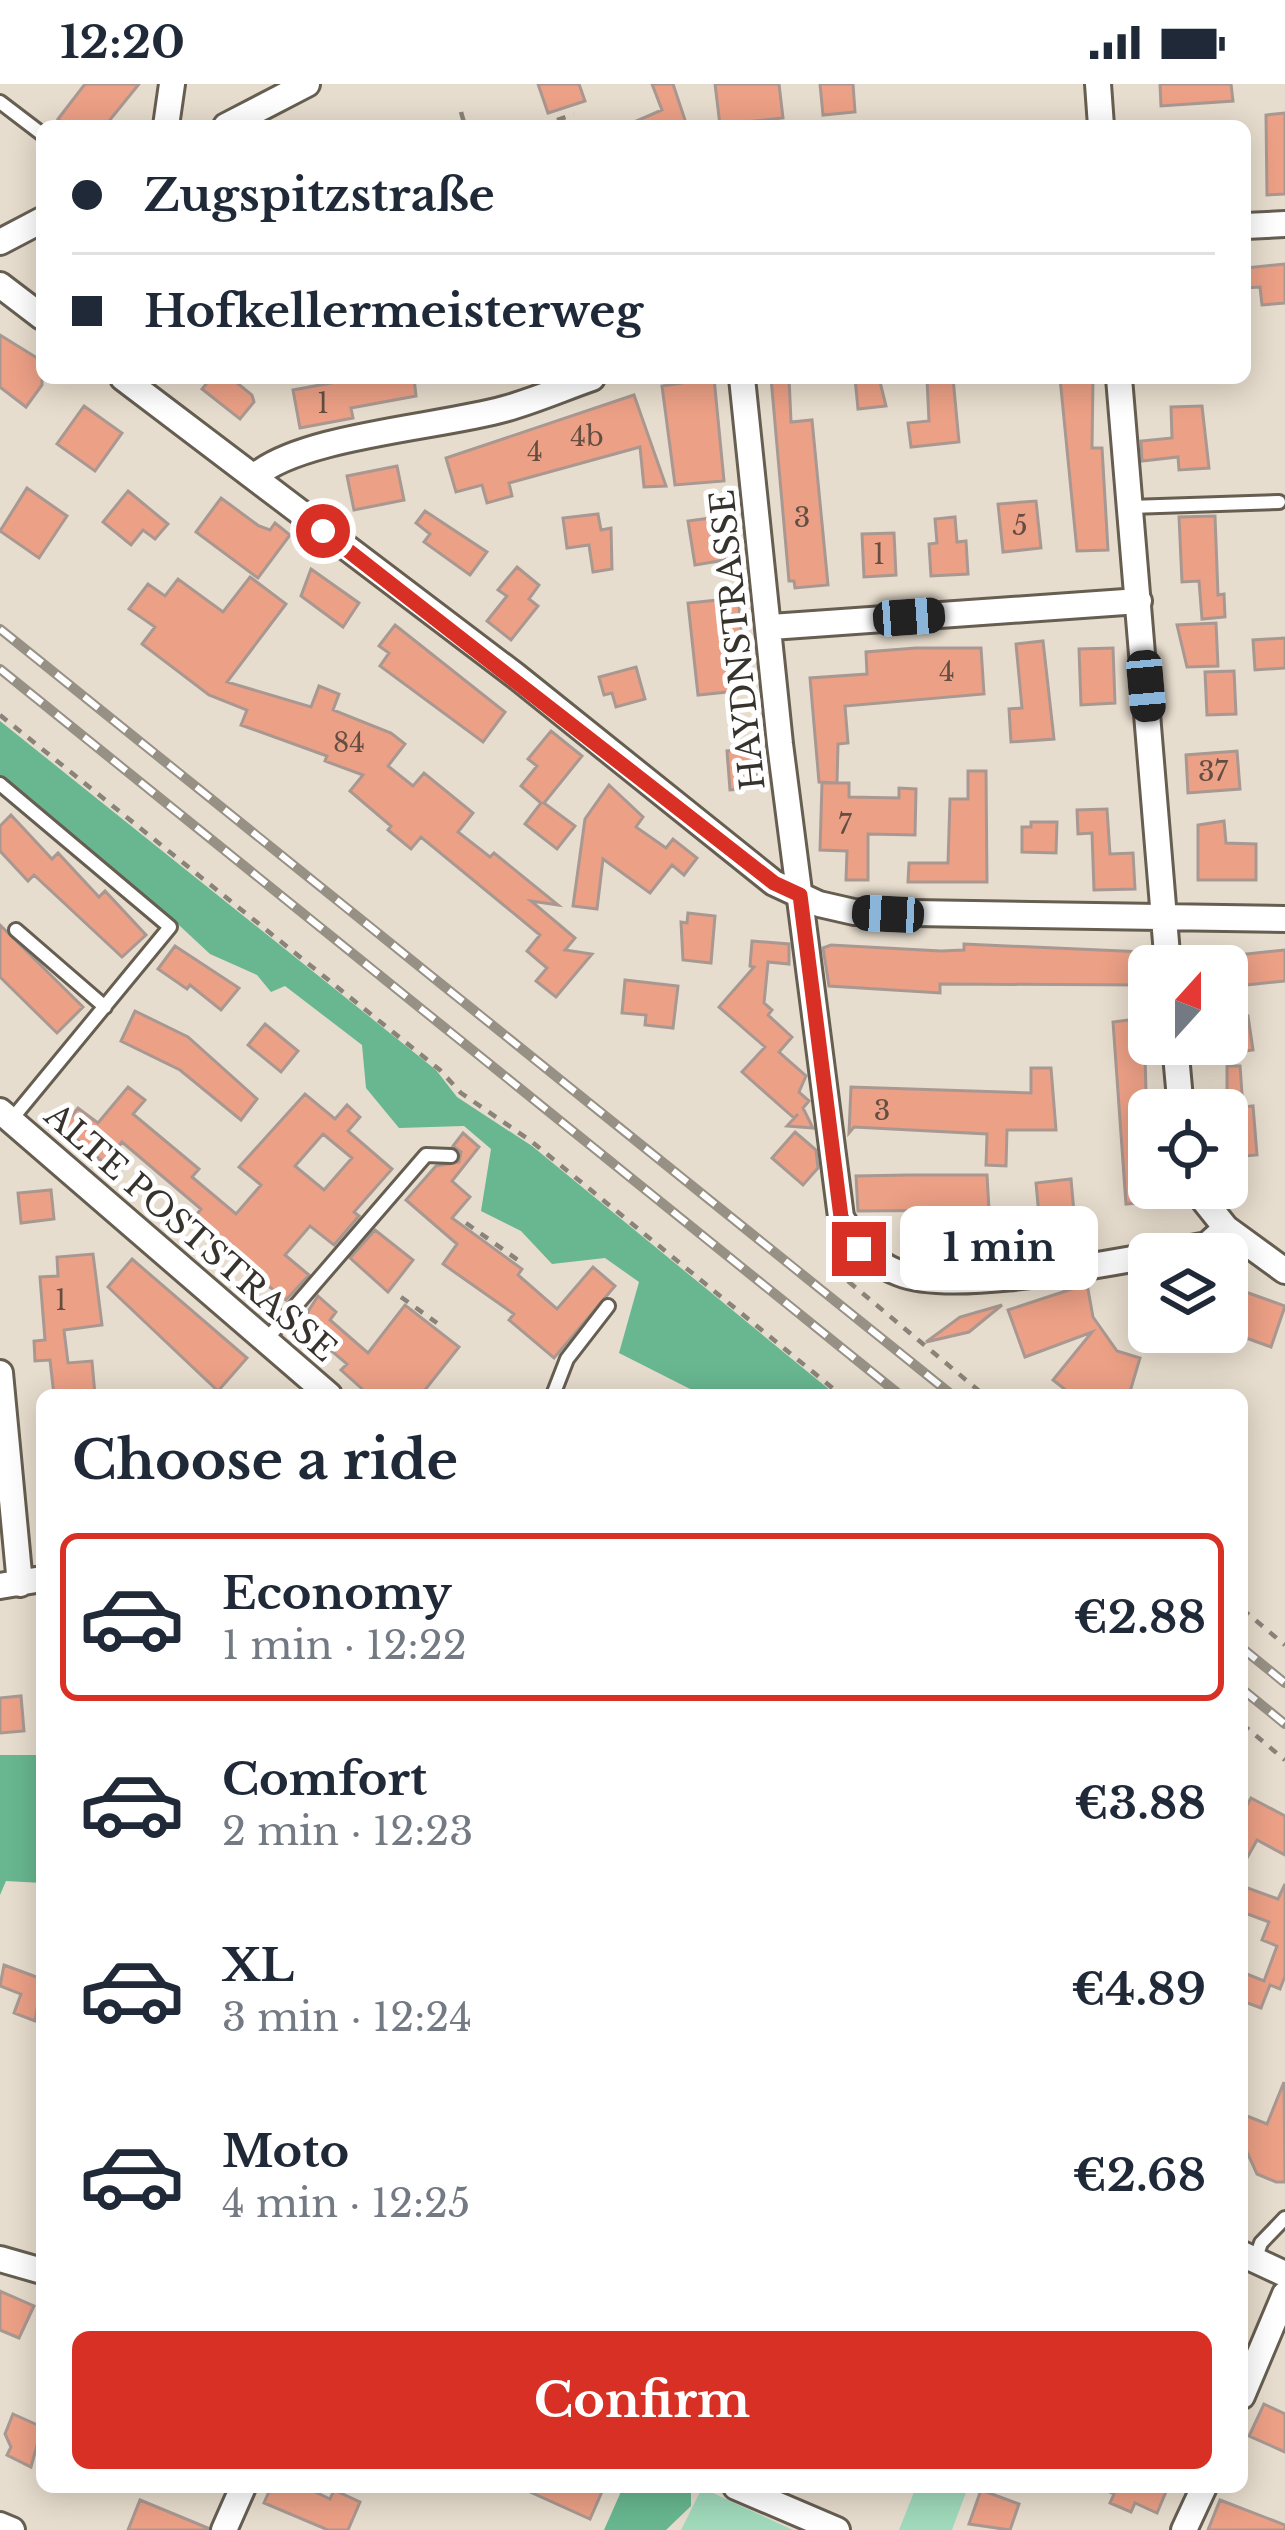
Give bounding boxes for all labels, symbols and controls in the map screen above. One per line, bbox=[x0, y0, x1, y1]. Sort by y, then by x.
text: 12:20 bbox=[60, 14, 185, 70]
text: Zugspitzstraße bbox=[144, 167, 495, 223]
text: Hofkellermeisterweg bbox=[144, 283, 643, 339]
house number: 1 bbox=[317, 387, 329, 420]
house number: 4b bbox=[570, 420, 604, 453]
house number: 4 bbox=[527, 435, 543, 468]
street label: HAYDNSTRASSE bbox=[701, 488, 774, 792]
house number: 3 bbox=[794, 501, 810, 534]
route start bbox=[296, 504, 350, 558]
house number: 5 bbox=[1012, 509, 1028, 542]
house number: 1 bbox=[873, 538, 885, 571]
car bbox=[872, 597, 946, 637]
car bbox=[1125, 649, 1167, 723]
house number: 4 bbox=[939, 655, 955, 688]
house number: 84 bbox=[333, 726, 365, 759]
house number: 37 bbox=[1198, 755, 1229, 788]
house number: 7 bbox=[838, 808, 852, 841]
car bbox=[851, 894, 925, 934]
north arrow bbox=[1128, 945, 1248, 1065]
map controls bbox=[1128, 945, 1248, 1353]
button: locate bbox=[1128, 1089, 1248, 1209]
street label: ALTE POSTSTRASSE bbox=[36, 1094, 345, 1370]
house number: 3 bbox=[874, 1094, 890, 1127]
callout: 1 min bbox=[901, 1207, 1099, 1291]
route end bbox=[832, 1222, 886, 1276]
text: 1 min bbox=[943, 1223, 1055, 1272]
button: layers bbox=[1128, 1233, 1248, 1353]
house number: 1 bbox=[55, 1284, 67, 1317]
text: Choose a ride bbox=[72, 1427, 458, 1494]
icon: car bbox=[78, 1563, 186, 1671]
text: Economy bbox=[222, 1565, 452, 1621]
text: €2.88 bbox=[1074, 1589, 1206, 1645]
text: 1 min · 12:22 bbox=[222, 1621, 467, 1670]
icon: car bbox=[78, 1749, 186, 1857]
text: Comfort bbox=[222, 1751, 427, 1807]
text: €3.88 bbox=[1074, 1775, 1206, 1831]
text: 2 min · 12:23 bbox=[222, 1807, 473, 1856]
icon: car bbox=[78, 1935, 186, 2043]
text: XL bbox=[222, 1937, 294, 1993]
text: €4.89 bbox=[1071, 1961, 1206, 2017]
text: 3 min · 12:24 bbox=[222, 1993, 472, 2042]
icon: car bbox=[78, 2121, 186, 2229]
text: Moto bbox=[222, 2123, 349, 2179]
text: €2.68 bbox=[1072, 2147, 1206, 2203]
text: 4 min · 12:25 bbox=[222, 2179, 470, 2228]
button: Confirm bbox=[72, 2331, 1212, 2469]

